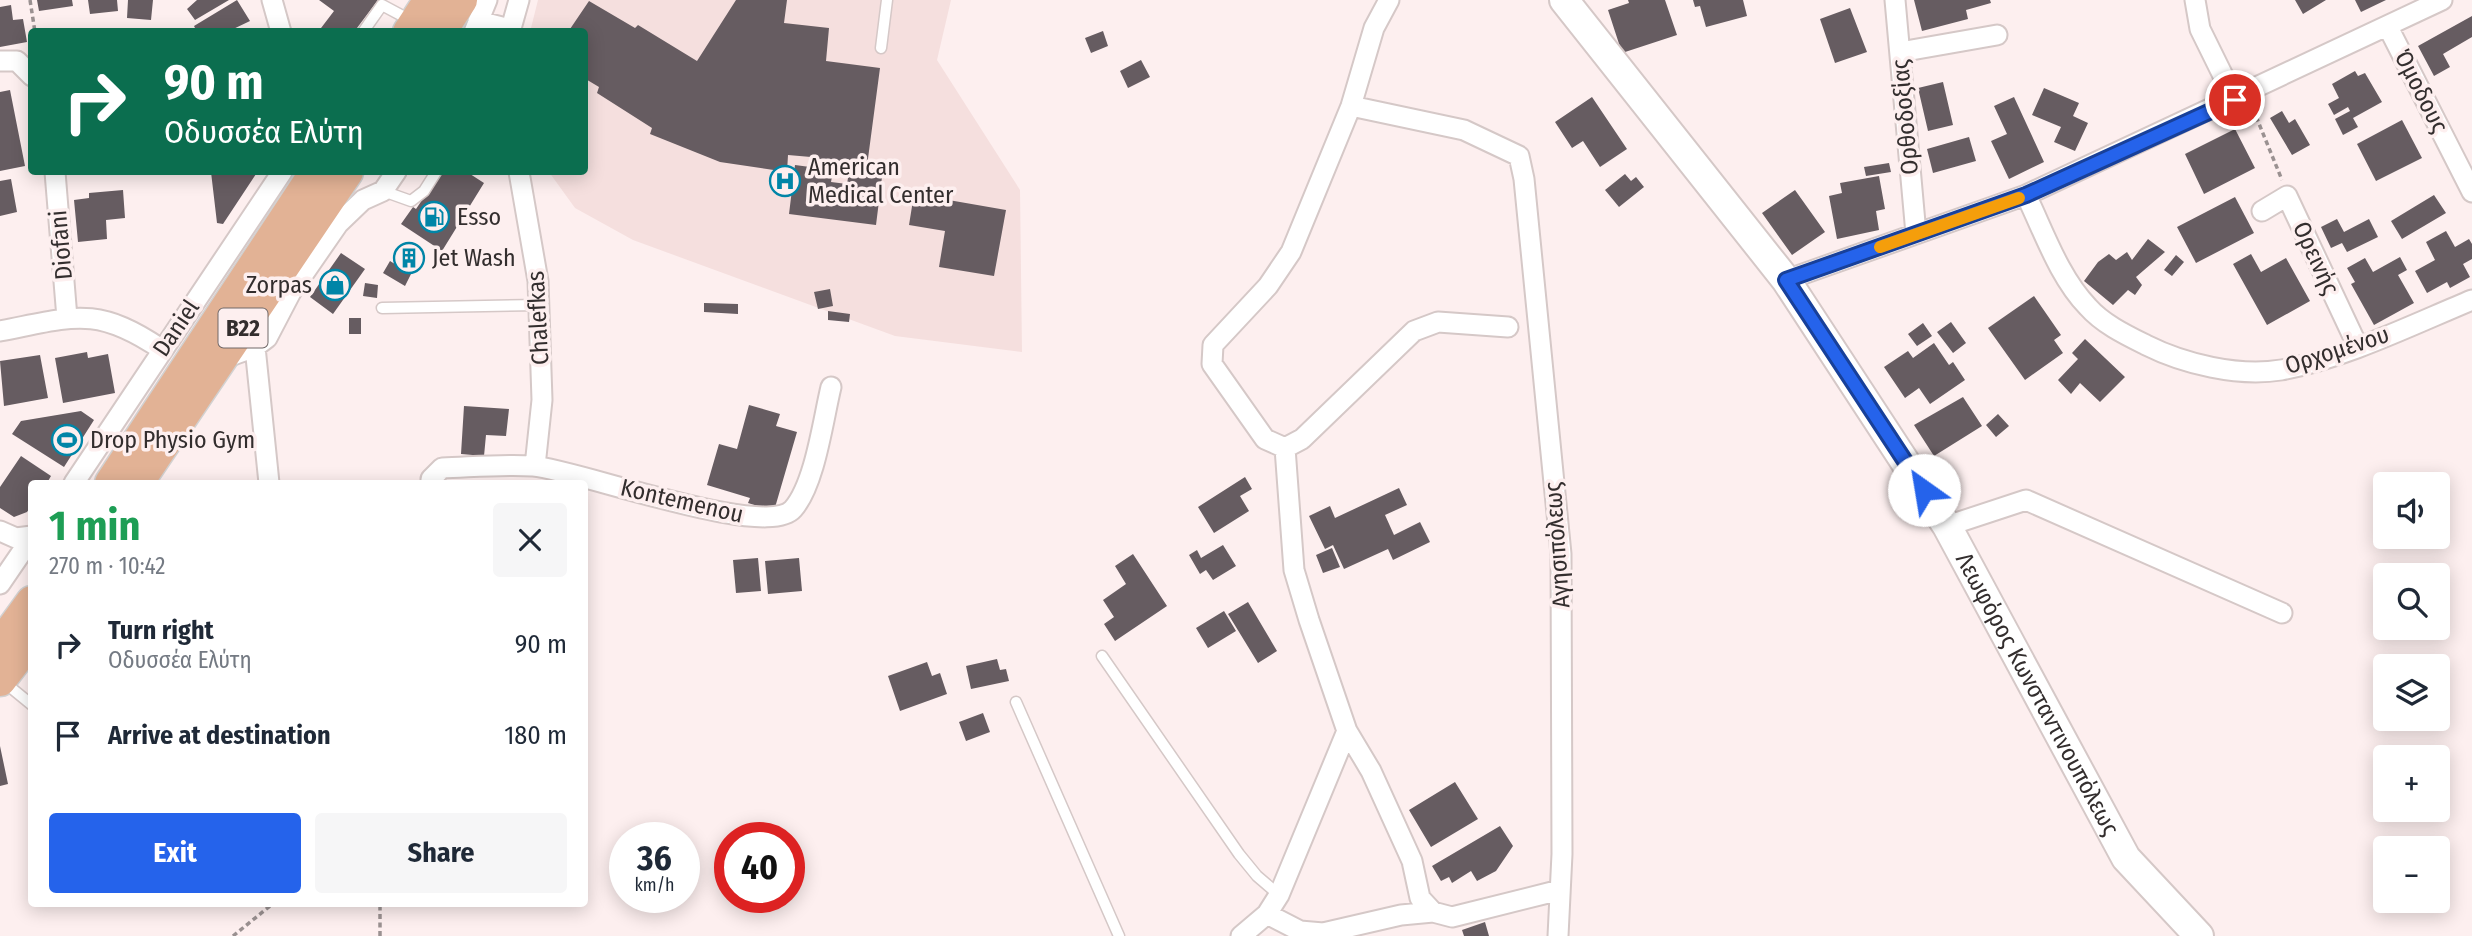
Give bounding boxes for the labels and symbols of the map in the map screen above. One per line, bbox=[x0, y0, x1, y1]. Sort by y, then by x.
street label: Όμοδους bbox=[2388, 45, 2454, 137]
street label: Ορθοδοξίας bbox=[1886, 58, 1924, 176]
pin bbox=[2205, 70, 2265, 130]
place label: American Medical Center bbox=[808, 153, 954, 209]
hospital icon: American Medical Center bbox=[768, 164, 802, 198]
fuel station icon: Esso bbox=[417, 200, 451, 234]
place label: Esso bbox=[457, 203, 501, 231]
street label: Diofani bbox=[44, 209, 78, 281]
street label: Ορεινής bbox=[2287, 217, 2345, 299]
building icon: Jet Wash bbox=[392, 241, 426, 275]
place label: Jet Wash bbox=[432, 244, 516, 272]
shop icon: Zorpas bbox=[318, 268, 352, 302]
street label: Chalefkas bbox=[522, 270, 554, 366]
place label: Zorpas bbox=[246, 271, 312, 299]
street label: Daniel bbox=[147, 294, 205, 362]
road number: B22 bbox=[218, 308, 268, 348]
street label: Ορχομένου bbox=[2281, 320, 2393, 380]
sports icon: Drop Physio Gym bbox=[50, 423, 84, 457]
place label: Drop Physio Gym bbox=[90, 426, 255, 454]
position arrow bbox=[1887, 453, 1961, 527]
street label: Kontemenou bbox=[618, 473, 746, 529]
street label: Αγησιπόλεως bbox=[1539, 481, 1575, 609]
street label: Λεωφόρος Κωνσταντινουπόλεως bbox=[1950, 548, 2125, 840]
speed limit sign: 40 bbox=[714, 822, 805, 913]

